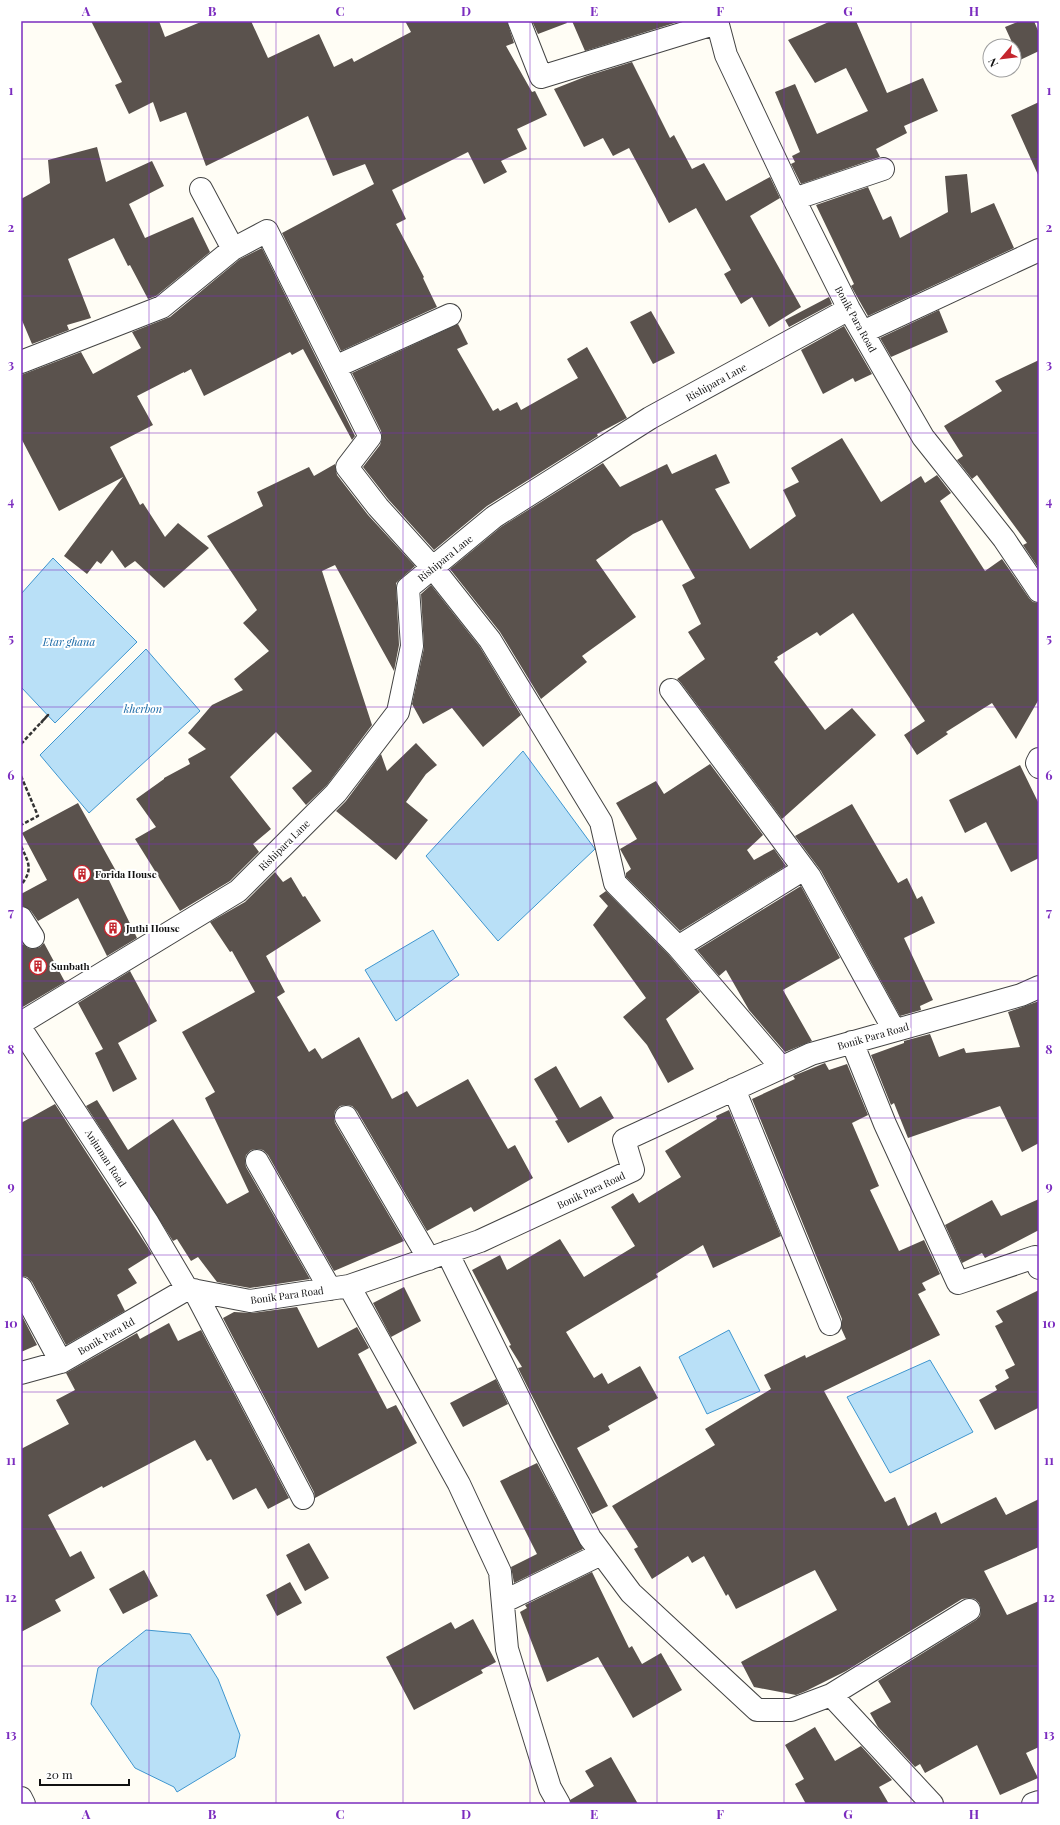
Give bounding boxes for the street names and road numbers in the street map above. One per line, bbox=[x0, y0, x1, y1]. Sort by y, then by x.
street label: Bonik Para Road bbox=[832, 283, 880, 355]
street label: Rishipara Lane bbox=[683, 360, 749, 404]
street label: Rishipara Lane bbox=[414, 531, 476, 585]
street label: Rishipara Lane bbox=[255, 816, 313, 874]
street label: Bonik Para Road bbox=[836, 1019, 911, 1053]
street label: Anjuman Road bbox=[82, 1126, 130, 1190]
street label: Bonik Para Road bbox=[555, 1168, 628, 1212]
street label: Bonik Para Road bbox=[249, 1283, 325, 1307]
street label: Bonik Para Rd bbox=[75, 1314, 137, 1358]

